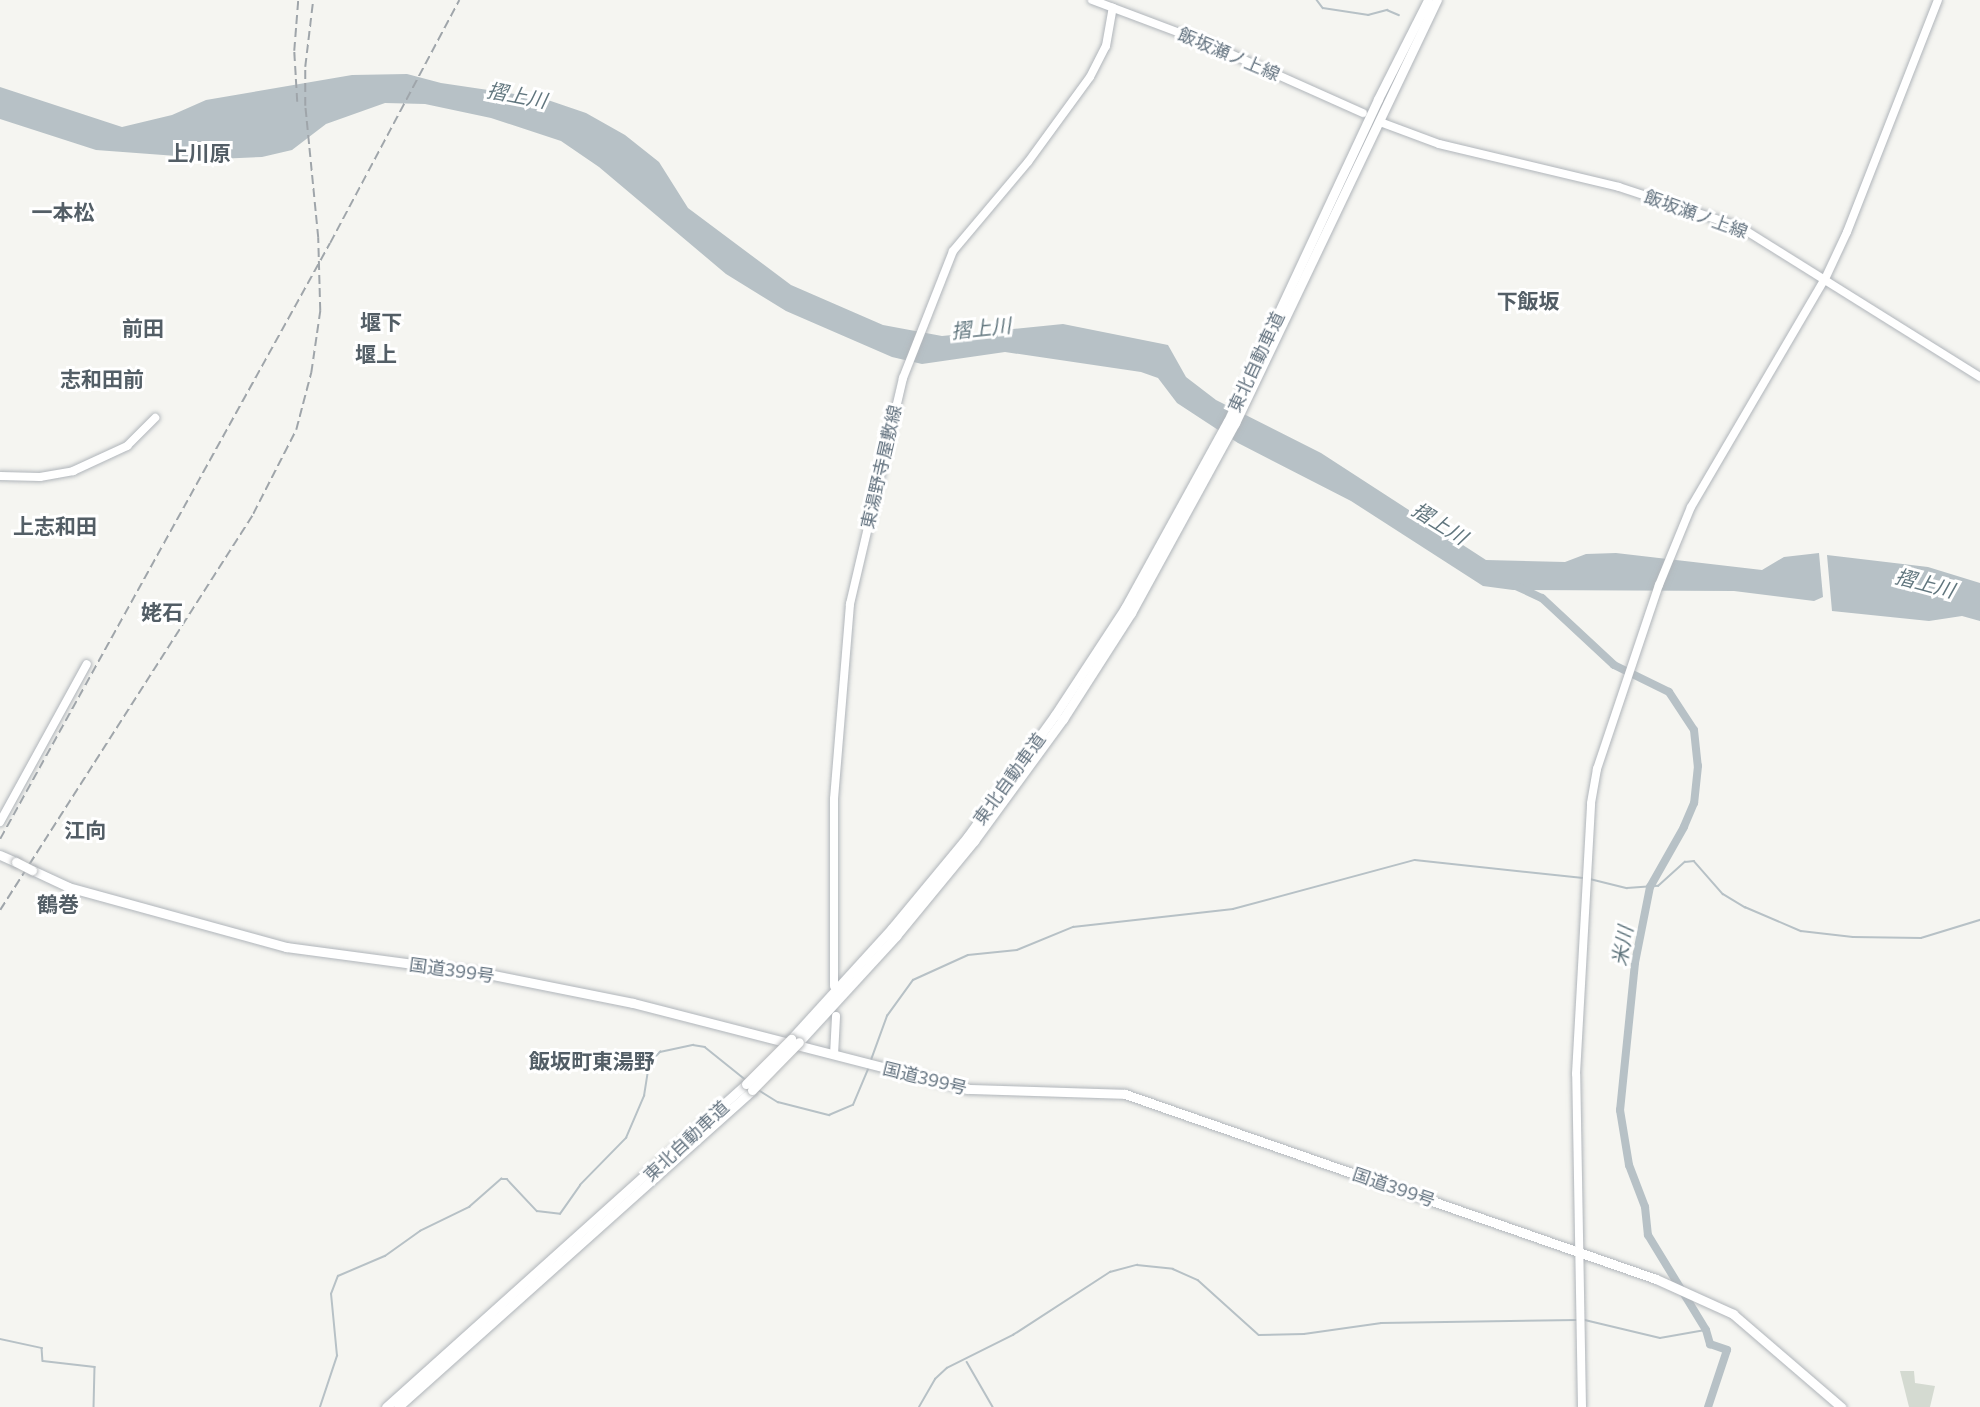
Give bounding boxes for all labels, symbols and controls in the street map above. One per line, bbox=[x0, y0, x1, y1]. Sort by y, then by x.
street label: 飯坂瀬ノ上線 bbox=[1175, 23, 1283, 85]
water label: 摺上川 bbox=[485, 77, 549, 113]
district label: 上川原 bbox=[168, 140, 230, 166]
street label: 飯坂瀬ノ上線 bbox=[1642, 185, 1750, 243]
district label: 一本松 bbox=[32, 199, 94, 225]
district label: 下飯坂 bbox=[1497, 288, 1559, 314]
street label: 東北自動車道 bbox=[1223, 308, 1289, 416]
district label: 堰下 bbox=[360, 309, 402, 335]
water label: 摺上川 bbox=[950, 313, 1012, 343]
district label: 前田 bbox=[122, 315, 164, 341]
district label: 堰上 bbox=[355, 341, 397, 367]
district label: 志和田前 bbox=[60, 366, 144, 392]
street label: 東湯野寺屋敷線 bbox=[856, 403, 906, 531]
water label: 摺上川 bbox=[1408, 497, 1472, 549]
district label: 上志和田 bbox=[13, 513, 97, 539]
water label: 摺上川 bbox=[1893, 564, 1957, 602]
district label: 姥石 bbox=[141, 599, 183, 625]
street label: 東北自動車道 bbox=[969, 729, 1049, 829]
district label: 江向 bbox=[64, 817, 106, 843]
district label: 鶴巻 bbox=[37, 891, 79, 917]
water label: 米川 bbox=[1607, 924, 1637, 968]
street label: 国道399号 bbox=[408, 953, 496, 987]
district label: 飯坂町東湯野 bbox=[529, 1048, 655, 1074]
street label: 国道399号 bbox=[881, 1057, 969, 1099]
street label: 東北自動車道 bbox=[639, 1096, 733, 1186]
street label: 国道399号 bbox=[1350, 1163, 1438, 1211]

